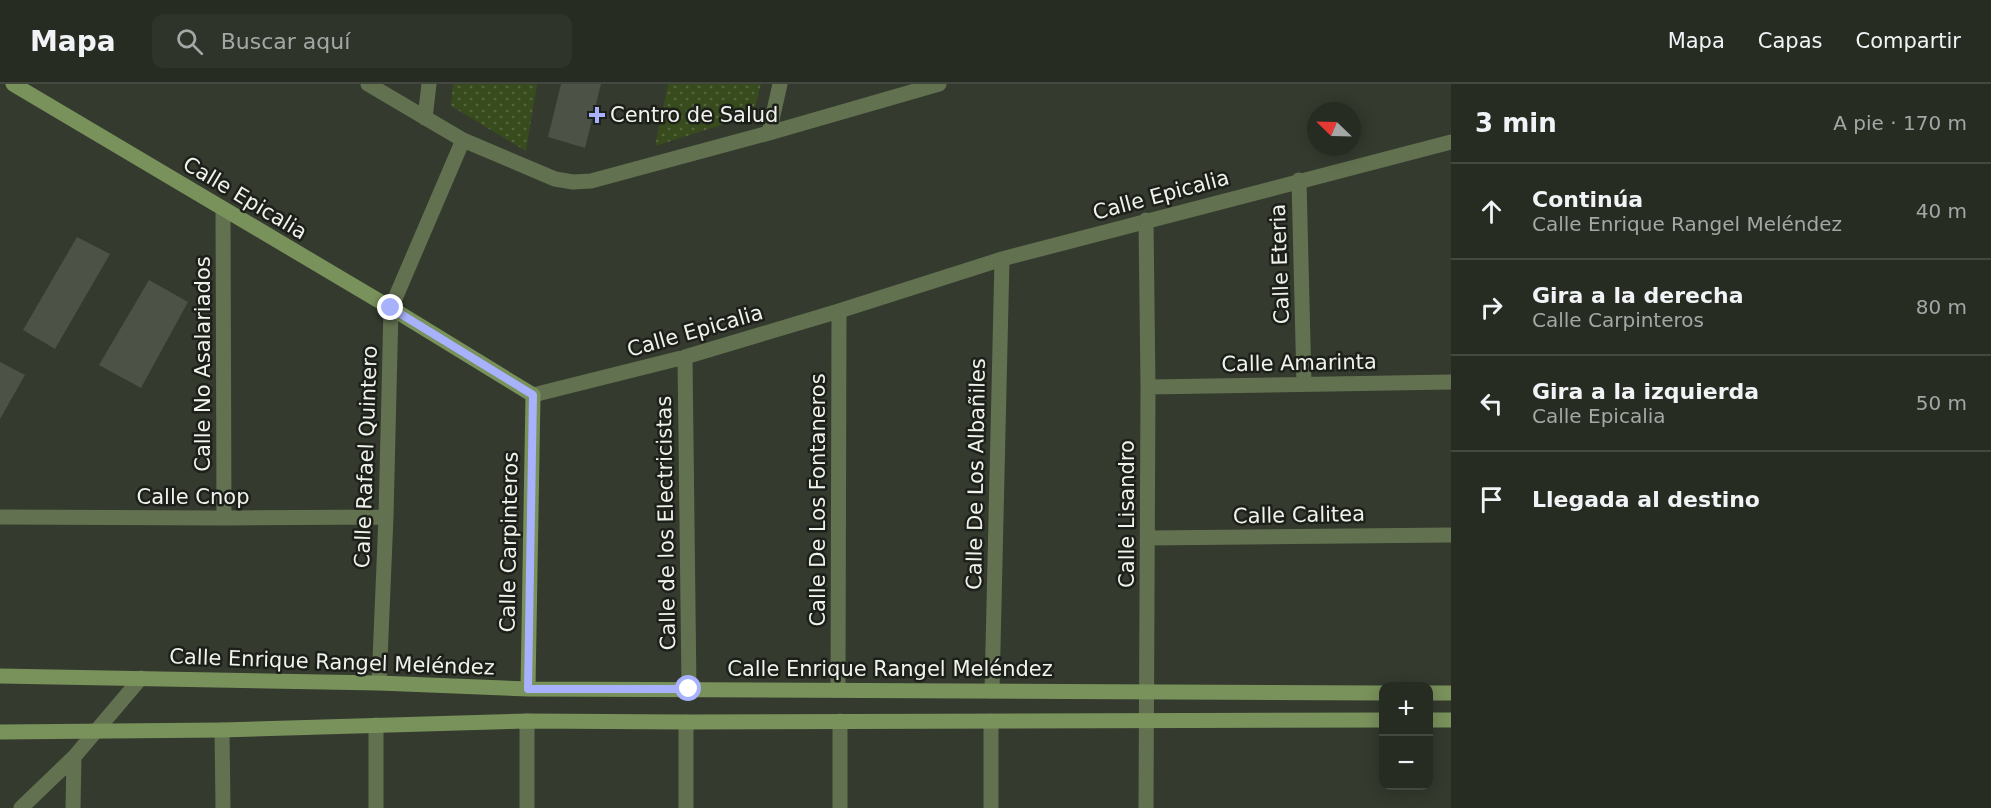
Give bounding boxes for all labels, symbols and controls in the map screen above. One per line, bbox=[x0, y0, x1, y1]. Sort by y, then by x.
search box bbox=[152, 14, 572, 68]
text: Mapa bbox=[30, 25, 116, 58]
icon: search bbox=[173, 25, 206, 58]
text: Buscar aquí bbox=[221, 29, 350, 54]
text: Mapa bbox=[1668, 29, 1725, 53]
text: Capas bbox=[1758, 29, 1822, 53]
text: Compartir bbox=[1855, 29, 1961, 53]
north arrow bbox=[1307, 102, 1361, 156]
place label: Centro de Salud bbox=[610, 103, 778, 127]
marker: Centro de Salud bbox=[588, 106, 606, 124]
text: 3 min bbox=[1475, 108, 1557, 138]
text: A pie · 170 m bbox=[1833, 111, 1967, 135]
street label: Calle Epicalia bbox=[179, 152, 311, 244]
street label: Calle Epicalia bbox=[1090, 165, 1232, 225]
text: Continúa bbox=[1532, 187, 1643, 212]
icon: ahead bbox=[1475, 195, 1508, 228]
text: 40 m bbox=[1916, 199, 1967, 223]
street label: Calle Eteria bbox=[1266, 203, 1294, 325]
text: Calle Enrique Rangel Meléndez bbox=[1532, 212, 1842, 236]
street label: Calle No Asalariados bbox=[191, 256, 215, 472]
text: Gira a la derecha bbox=[1532, 283, 1744, 308]
icon: right bbox=[1475, 291, 1508, 324]
route end bbox=[377, 294, 403, 320]
text: 80 m bbox=[1916, 295, 1967, 319]
street label: Calle Epicalia bbox=[624, 300, 766, 362]
text: Calle Carpinteros bbox=[1532, 308, 1704, 332]
street label: Calle Rafael Quintero bbox=[350, 345, 382, 569]
street label: Calle Amarinta bbox=[1221, 350, 1377, 376]
street label: Calle De Los Albañiles bbox=[962, 358, 990, 590]
street label: Calle De Los Fontaneros bbox=[806, 373, 830, 627]
text: Gira a la izquierda bbox=[1532, 379, 1759, 404]
icon: left bbox=[1475, 387, 1508, 420]
text: 50 m bbox=[1916, 391, 1967, 415]
street label: Calle de los Electricistas bbox=[652, 395, 680, 651]
text: Calle Epicalia bbox=[1532, 404, 1666, 428]
street label: Calle Lisandro bbox=[1115, 440, 1139, 588]
street label: Calle Carpinteros bbox=[495, 452, 523, 632]
icon: arrive bbox=[1475, 483, 1508, 516]
street label: Calle Cnop bbox=[137, 485, 249, 509]
text: Llegada al destino bbox=[1532, 487, 1760, 512]
street label: Calle Calitea bbox=[1233, 502, 1365, 528]
street label: Calle Enrique Rangel Meléndez bbox=[169, 644, 495, 680]
street label: Calle Enrique Rangel Meléndez bbox=[727, 657, 1053, 681]
route start bbox=[675, 675, 701, 701]
map controls bbox=[1379, 682, 1433, 790]
button: + bbox=[1379, 682, 1433, 736]
button: − bbox=[1379, 736, 1433, 790]

